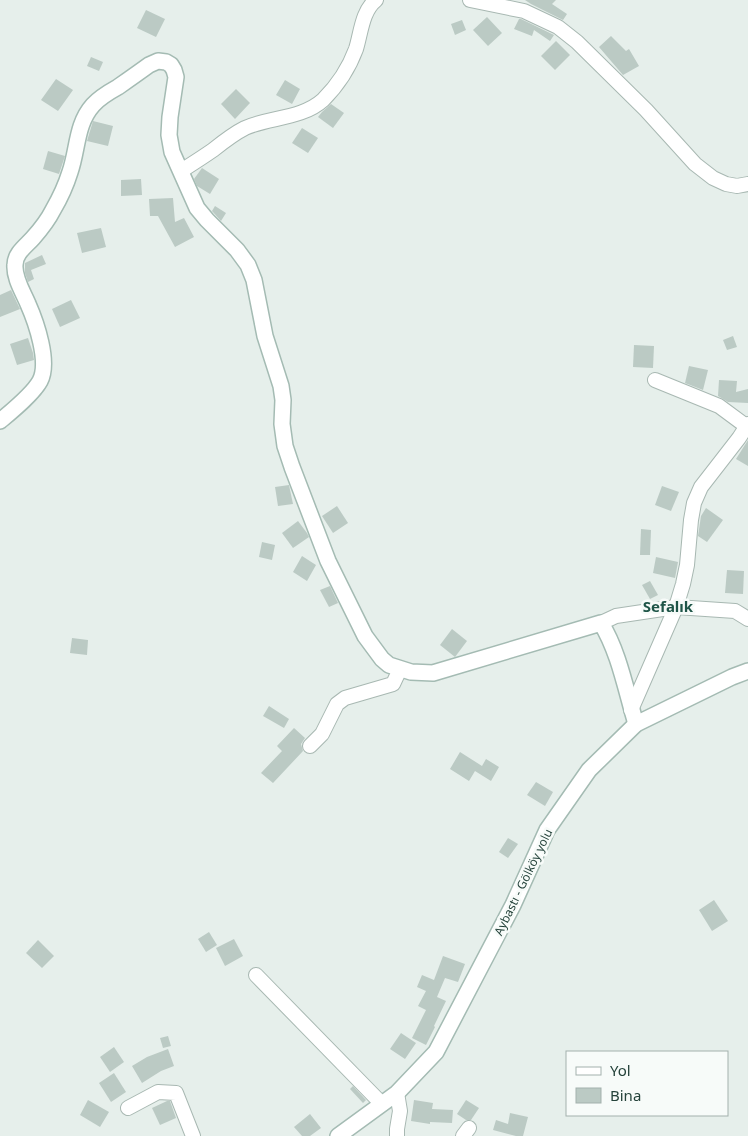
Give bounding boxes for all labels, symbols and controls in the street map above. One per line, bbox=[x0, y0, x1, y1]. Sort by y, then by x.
district label: Sefalık bbox=[643, 596, 694, 616]
street label: Aybastı - Gölköy yolu bbox=[490, 826, 556, 938]
legend bbox=[566, 1051, 728, 1116]
text: Yol bbox=[610, 1060, 631, 1080]
text: Bina bbox=[610, 1085, 641, 1105]

